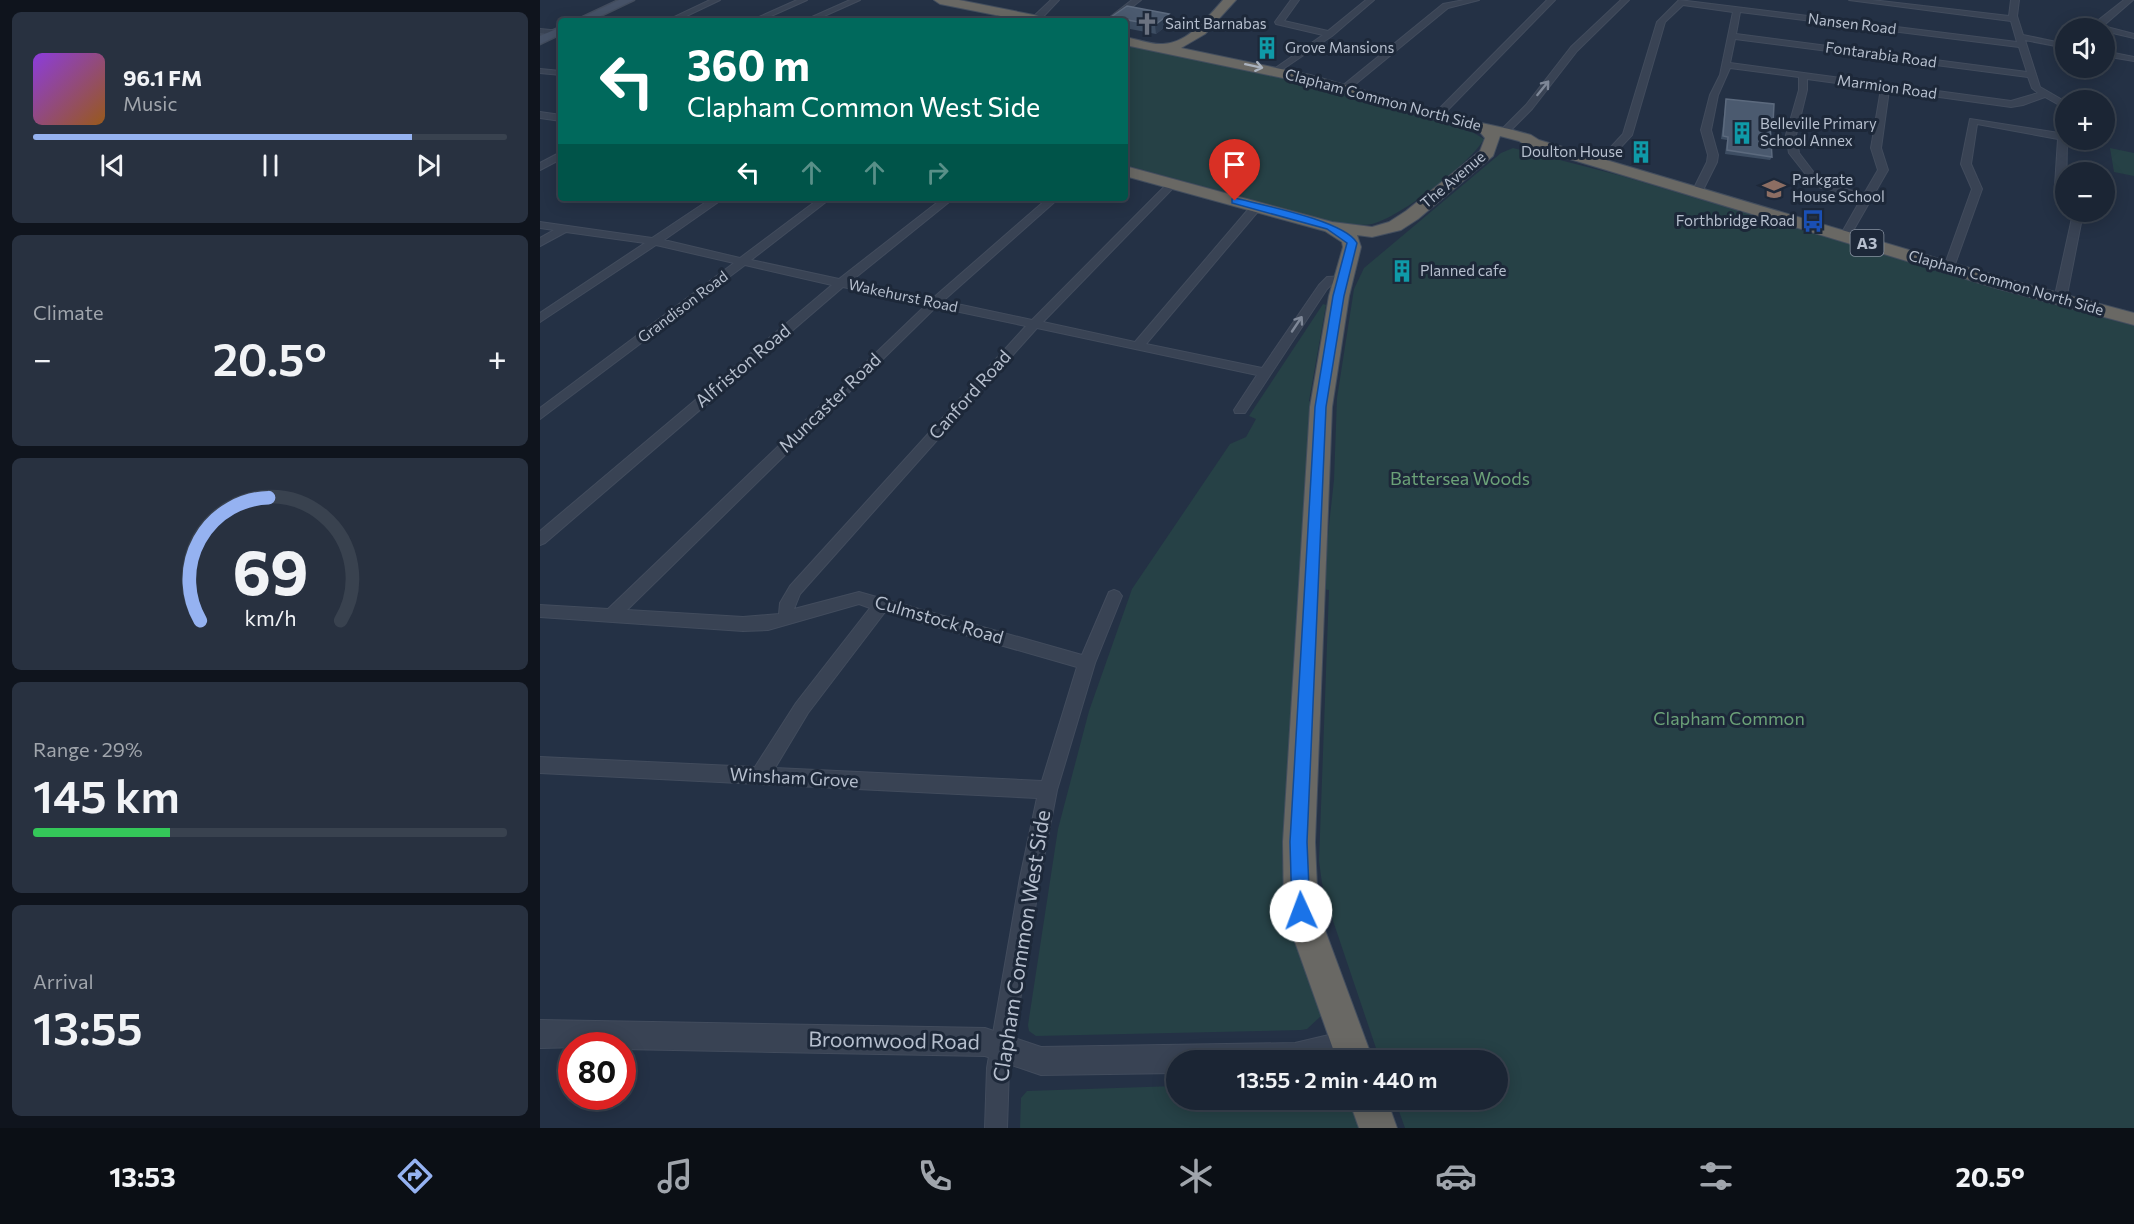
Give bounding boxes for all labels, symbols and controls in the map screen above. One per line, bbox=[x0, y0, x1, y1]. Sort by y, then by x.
street label: Nansen Road bbox=[1807, 9, 1897, 37]
church icon: Saint Barnabas bbox=[1134, 11, 1160, 37]
place label: Saint Barnabas bbox=[1165, 14, 1267, 32]
map controls bbox=[2055, 18, 2115, 222]
button: sound bbox=[2055, 18, 2115, 78]
building icon: Grove Mansions bbox=[1254, 35, 1280, 61]
street label: Fontarabia Road bbox=[1824, 37, 1938, 71]
text: 360 m bbox=[687, 38, 810, 90]
place label: Grove Mansions bbox=[1285, 38, 1395, 56]
icon: left bbox=[588, 42, 666, 120]
one-way arrow bbox=[1244, 61, 1263, 73]
text: 96.1 FM bbox=[123, 64, 202, 91]
street label: Clapham Common North Side bbox=[1283, 64, 1483, 134]
street label: Marmion Road bbox=[1836, 70, 1938, 102]
one-way arrow bbox=[1537, 81, 1550, 97]
text: Clapham Common West Side bbox=[687, 90, 1040, 123]
button: + bbox=[2055, 90, 2115, 150]
text: Music bbox=[123, 91, 177, 115]
place label: Belleville Primary School Annex bbox=[1760, 114, 1877, 149]
building icon: Belleville Primary School Annex bbox=[1729, 120, 1755, 146]
pin bbox=[1209, 139, 1260, 201]
building icon: Doulton House bbox=[1628, 139, 1654, 165]
place label: Doulton House bbox=[1521, 142, 1623, 160]
street label: The Avenue bbox=[1416, 147, 1488, 212]
icon: arrive bbox=[1218, 148, 1251, 181]
icon: previous bbox=[96, 149, 129, 182]
icon: pause bbox=[254, 149, 287, 182]
icon: next bbox=[412, 149, 445, 182]
icon: left bbox=[732, 156, 765, 189]
icon: ahead bbox=[795, 156, 828, 189]
icon: ahead bbox=[858, 156, 891, 189]
icon: right bbox=[921, 156, 954, 189]
button: − bbox=[2055, 162, 2115, 222]
place label: Parkgate House School bbox=[1792, 170, 1885, 205]
school or university icon: Parkgate House School bbox=[1761, 176, 1787, 202]
bus stop icon: Forthbridge Road bbox=[1800, 208, 1826, 234]
place label: Forthbridge Road bbox=[1676, 211, 1795, 229]
road number: A3 bbox=[1850, 230, 1884, 256]
street label: Clapham Common North Side bbox=[1907, 246, 2106, 319]
building icon: Planned cafe bbox=[1389, 258, 1415, 284]
place label: Planned cafe bbox=[1420, 261, 1507, 279]
street label: Grandison Road bbox=[634, 266, 731, 346]
street label: Wakehurst Road bbox=[847, 275, 960, 315]
text: Climate bbox=[33, 300, 103, 324]
one-way arrow bbox=[1291, 316, 1304, 333]
street label: Alfriston Road bbox=[690, 319, 795, 412]
text: 20.5° bbox=[213, 330, 327, 385]
text: − bbox=[33, 337, 52, 378]
text: + bbox=[488, 337, 507, 378]
street label: Canford Road bbox=[924, 345, 1015, 443]
street label: Muncaster Road bbox=[774, 348, 885, 457]
park label: Battersea Woods bbox=[1390, 467, 1530, 489]
text: 69 bbox=[232, 532, 308, 608]
street label: Culmstock Road bbox=[872, 590, 1006, 648]
text: km/h bbox=[244, 604, 296, 630]
park label: Clapham Common bbox=[1653, 707, 1805, 729]
text: Range · 29% bbox=[33, 737, 143, 761]
street label: Winsham Grove bbox=[729, 763, 859, 791]
text: 145 km bbox=[33, 767, 180, 822]
street label: Clapham Common West Side bbox=[987, 808, 1054, 1083]
position arrow bbox=[1269, 879, 1333, 943]
text: Arrival bbox=[33, 969, 94, 993]
text: 13:55 bbox=[33, 999, 143, 1054]
street label: Broomwood Road bbox=[808, 1026, 980, 1053]
speed limit sign: 80 bbox=[558, 1032, 636, 1110]
text: 13:55 · 2 min · 440 m bbox=[1237, 1066, 1437, 1093]
icon: directions bbox=[394, 1155, 436, 1197]
icon: music bbox=[654, 1155, 696, 1197]
icon: phone bbox=[914, 1155, 956, 1197]
icon: climate bbox=[1175, 1155, 1217, 1197]
icon: car bbox=[1435, 1155, 1477, 1197]
icon: filters bbox=[1695, 1155, 1737, 1197]
text: 13:53 bbox=[109, 1160, 176, 1193]
text: 20.5° bbox=[1956, 1160, 2025, 1193]

